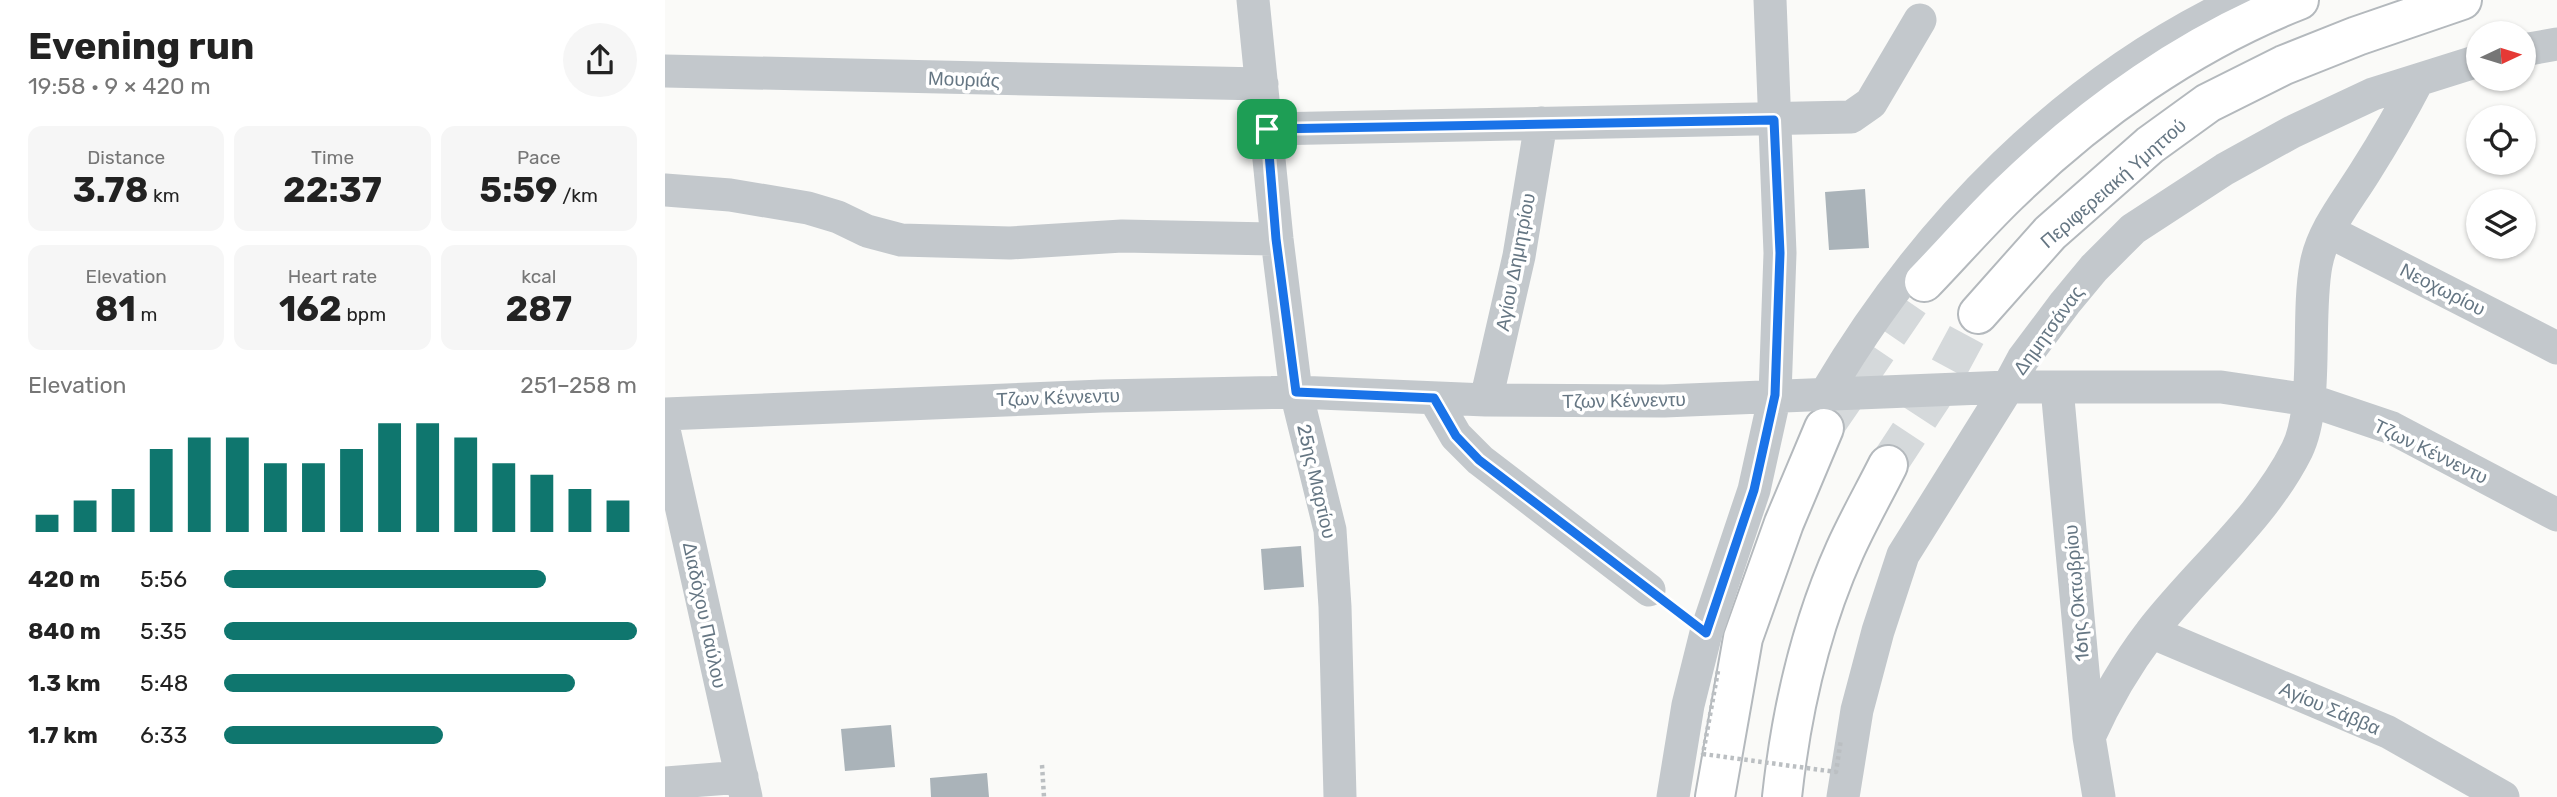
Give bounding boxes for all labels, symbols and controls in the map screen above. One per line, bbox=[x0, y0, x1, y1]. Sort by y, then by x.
north arrow bbox=[2466, 21, 2536, 91]
map controls bbox=[2466, 21, 2536, 259]
text: Evening run bbox=[28, 23, 254, 69]
button: share bbox=[563, 23, 637, 97]
street label: Μουριάς bbox=[928, 67, 1000, 92]
text: 19:58 · 9 × 420 m bbox=[28, 72, 211, 100]
pin bbox=[1237, 99, 1297, 159]
button: locate bbox=[2466, 105, 2536, 175]
icon: arrive bbox=[1248, 110, 1286, 148]
street label: Περιφερειακή Υμηττού bbox=[2036, 114, 2191, 253]
text: Distance bbox=[87, 146, 165, 169]
text: Time bbox=[311, 146, 354, 169]
text: Pace bbox=[517, 146, 561, 169]
text: 3.78 bbox=[73, 169, 148, 211]
text: 22:37 bbox=[283, 169, 382, 211]
text: 5:59 bbox=[480, 169, 558, 211]
text: km bbox=[148, 184, 180, 207]
text: /km bbox=[558, 184, 598, 207]
button: layers bbox=[2466, 189, 2536, 259]
street label: Αγίου Δημητρίου bbox=[1491, 191, 1540, 333]
street label: Νεοχωρίου bbox=[2396, 258, 2489, 321]
text: Elevation bbox=[85, 265, 167, 288]
text: Heart rate bbox=[288, 265, 377, 288]
text: kcal bbox=[521, 265, 556, 288]
street label: Δημητσάνας bbox=[2008, 281, 2088, 379]
text: 81 bbox=[95, 288, 136, 330]
text: 162 bbox=[279, 288, 342, 330]
text: 287 bbox=[506, 288, 572, 330]
text: m bbox=[136, 303, 157, 326]
text: bpm bbox=[342, 303, 386, 326]
text: Elevation bbox=[28, 371, 127, 399]
text: 251–258 m bbox=[520, 371, 637, 399]
street label: Τζων Κέννεντυ bbox=[996, 384, 1120, 411]
street label: Τζων Κέννεντυ bbox=[1562, 388, 1686, 413]
street label: Τζων Κέννεντυ bbox=[2370, 414, 2491, 489]
street label: 25ης Μαρτίου bbox=[1292, 422, 1341, 541]
street label: 16ης Οκτωβρίου bbox=[2059, 524, 2094, 662]
street label: Διαδόχου Παύλου bbox=[678, 540, 731, 690]
text: 420 m bbox=[28, 565, 100, 593]
text: 5:56 bbox=[140, 565, 187, 593]
text: 840 m bbox=[28, 617, 101, 645]
text: 5:35 bbox=[140, 617, 187, 645]
text: 1.3 km bbox=[28, 669, 101, 697]
text: 5:48 bbox=[140, 669, 188, 697]
street label: Αγίου Σάββα bbox=[2276, 677, 2384, 740]
text: 1.7 km bbox=[28, 721, 98, 749]
text: 6:33 bbox=[140, 721, 187, 749]

